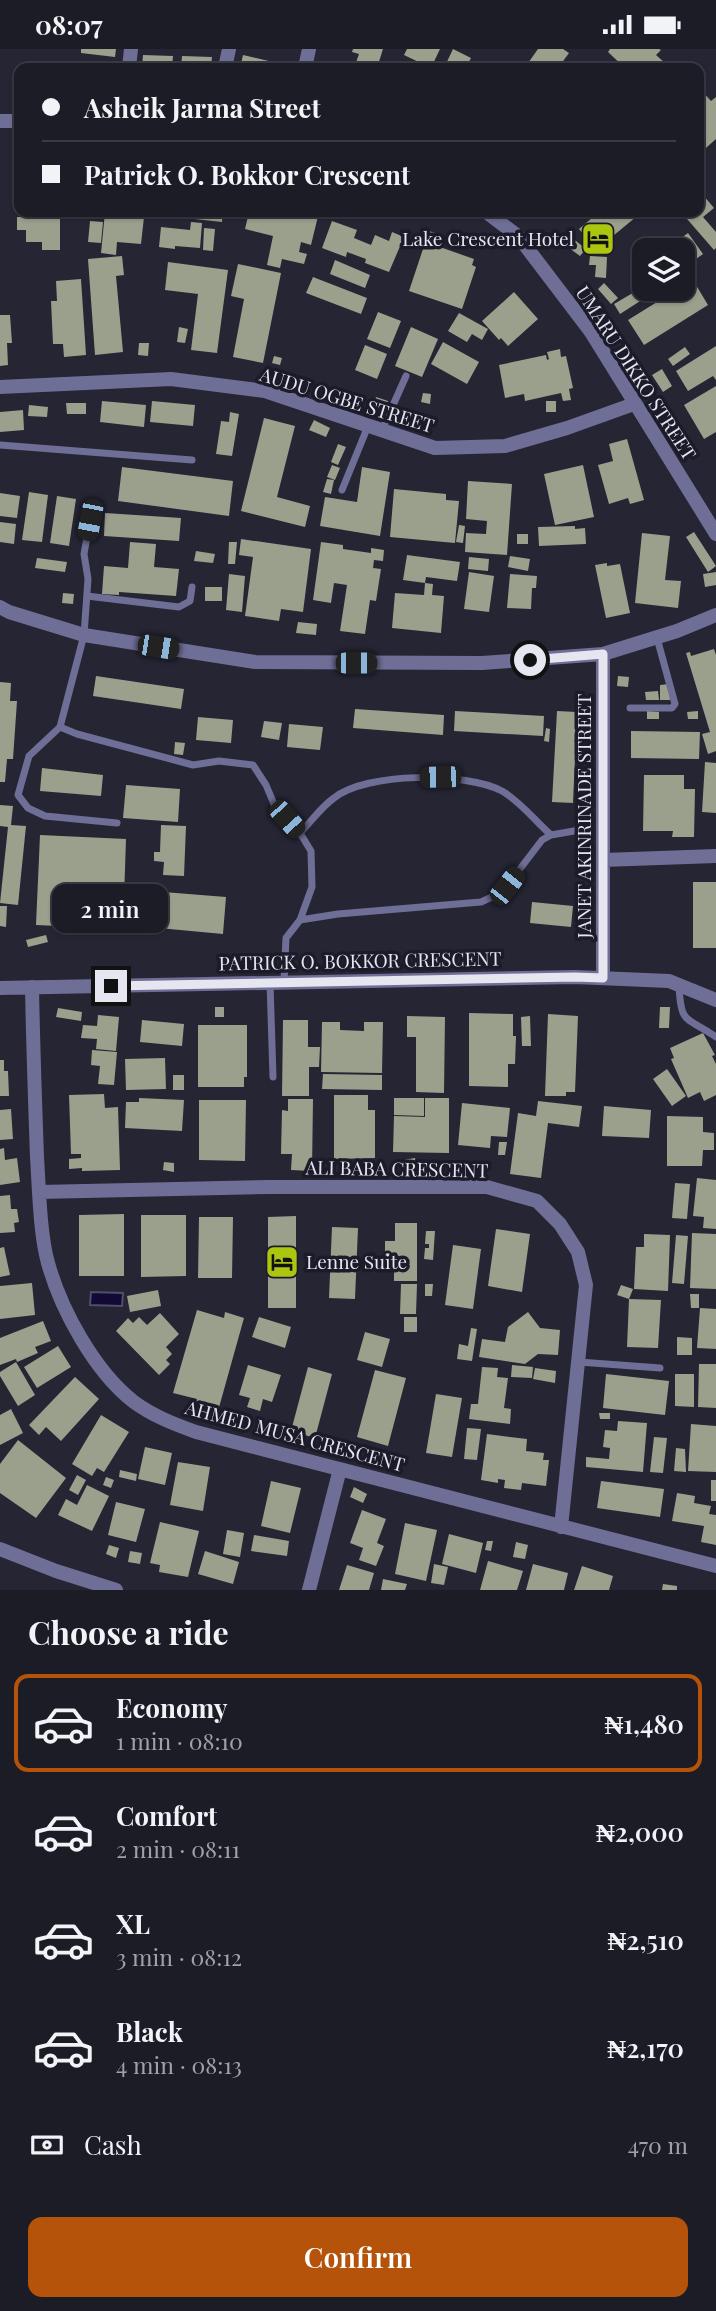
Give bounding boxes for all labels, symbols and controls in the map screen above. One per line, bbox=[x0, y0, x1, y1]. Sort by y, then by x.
text: 08:07 bbox=[35, 7, 103, 42]
text: Asheik Jarma Street bbox=[84, 90, 321, 125]
text: Patrick O. Bokkor Crescent bbox=[84, 157, 410, 192]
hotel icon: Lake Crescent Hotel bbox=[579, 220, 617, 258]
place label: Lake Crescent Hotel bbox=[402, 225, 575, 251]
map controls bbox=[632, 238, 695, 301]
button: layers bbox=[632, 238, 695, 301]
street label: UMARU DIKKO STREET bbox=[571, 280, 703, 465]
street label: AUDU OGBE STREET bbox=[256, 360, 438, 438]
car bbox=[76, 497, 105, 543]
car bbox=[136, 633, 181, 661]
route start bbox=[514, 644, 546, 676]
car bbox=[336, 653, 378, 674]
street label: JANET AKINRINADE STREET bbox=[570, 693, 596, 939]
car bbox=[419, 766, 462, 788]
car bbox=[266, 796, 309, 842]
car bbox=[486, 863, 529, 909]
callout: 2 min bbox=[53, 885, 169, 933]
text: 2 min bbox=[81, 893, 139, 924]
street label: PATRICK O. BOKKOR CRESCENT bbox=[218, 945, 502, 975]
route end bbox=[95, 970, 127, 1002]
street label: ALI BABA CRESCENT bbox=[304, 1153, 489, 1183]
hotel icon: Lenne Suite bbox=[263, 1243, 301, 1281]
place label: Lenne Suite bbox=[306, 1248, 407, 1274]
street label: AHMED MUSA CRESCENT bbox=[182, 1393, 408, 1477]
text: Choose a ride bbox=[28, 1610, 229, 1653]
text: Economy bbox=[116, 1690, 227, 1725]
icon: car bbox=[32, 1692, 95, 1755]
text: ₦1,480 bbox=[604, 1706, 684, 1741]
text: 1 min · 08:10 bbox=[116, 1725, 243, 1756]
text: Comfort bbox=[116, 1798, 217, 1833]
icon: car bbox=[32, 1800, 95, 1863]
text: ₦2,000 bbox=[596, 1814, 684, 1849]
text: 2 min · 08:11 bbox=[116, 1833, 240, 1864]
text: XL bbox=[116, 1906, 150, 1941]
icon: car bbox=[32, 1908, 95, 1971]
text: ₦2,510 bbox=[607, 1922, 684, 1957]
text: 3 min · 08:12 bbox=[116, 1941, 242, 1972]
text: Black bbox=[116, 2014, 183, 2049]
icon: car bbox=[32, 2016, 95, 2079]
text: ₦2,170 bbox=[607, 2030, 684, 2065]
text: 4 min · 08:13 bbox=[116, 2049, 242, 2080]
icon: cash bbox=[28, 2126, 66, 2164]
text: Cash bbox=[84, 2127, 142, 2162]
text: 470 m bbox=[628, 2129, 688, 2160]
button: Confirm bbox=[28, 2217, 688, 2297]

